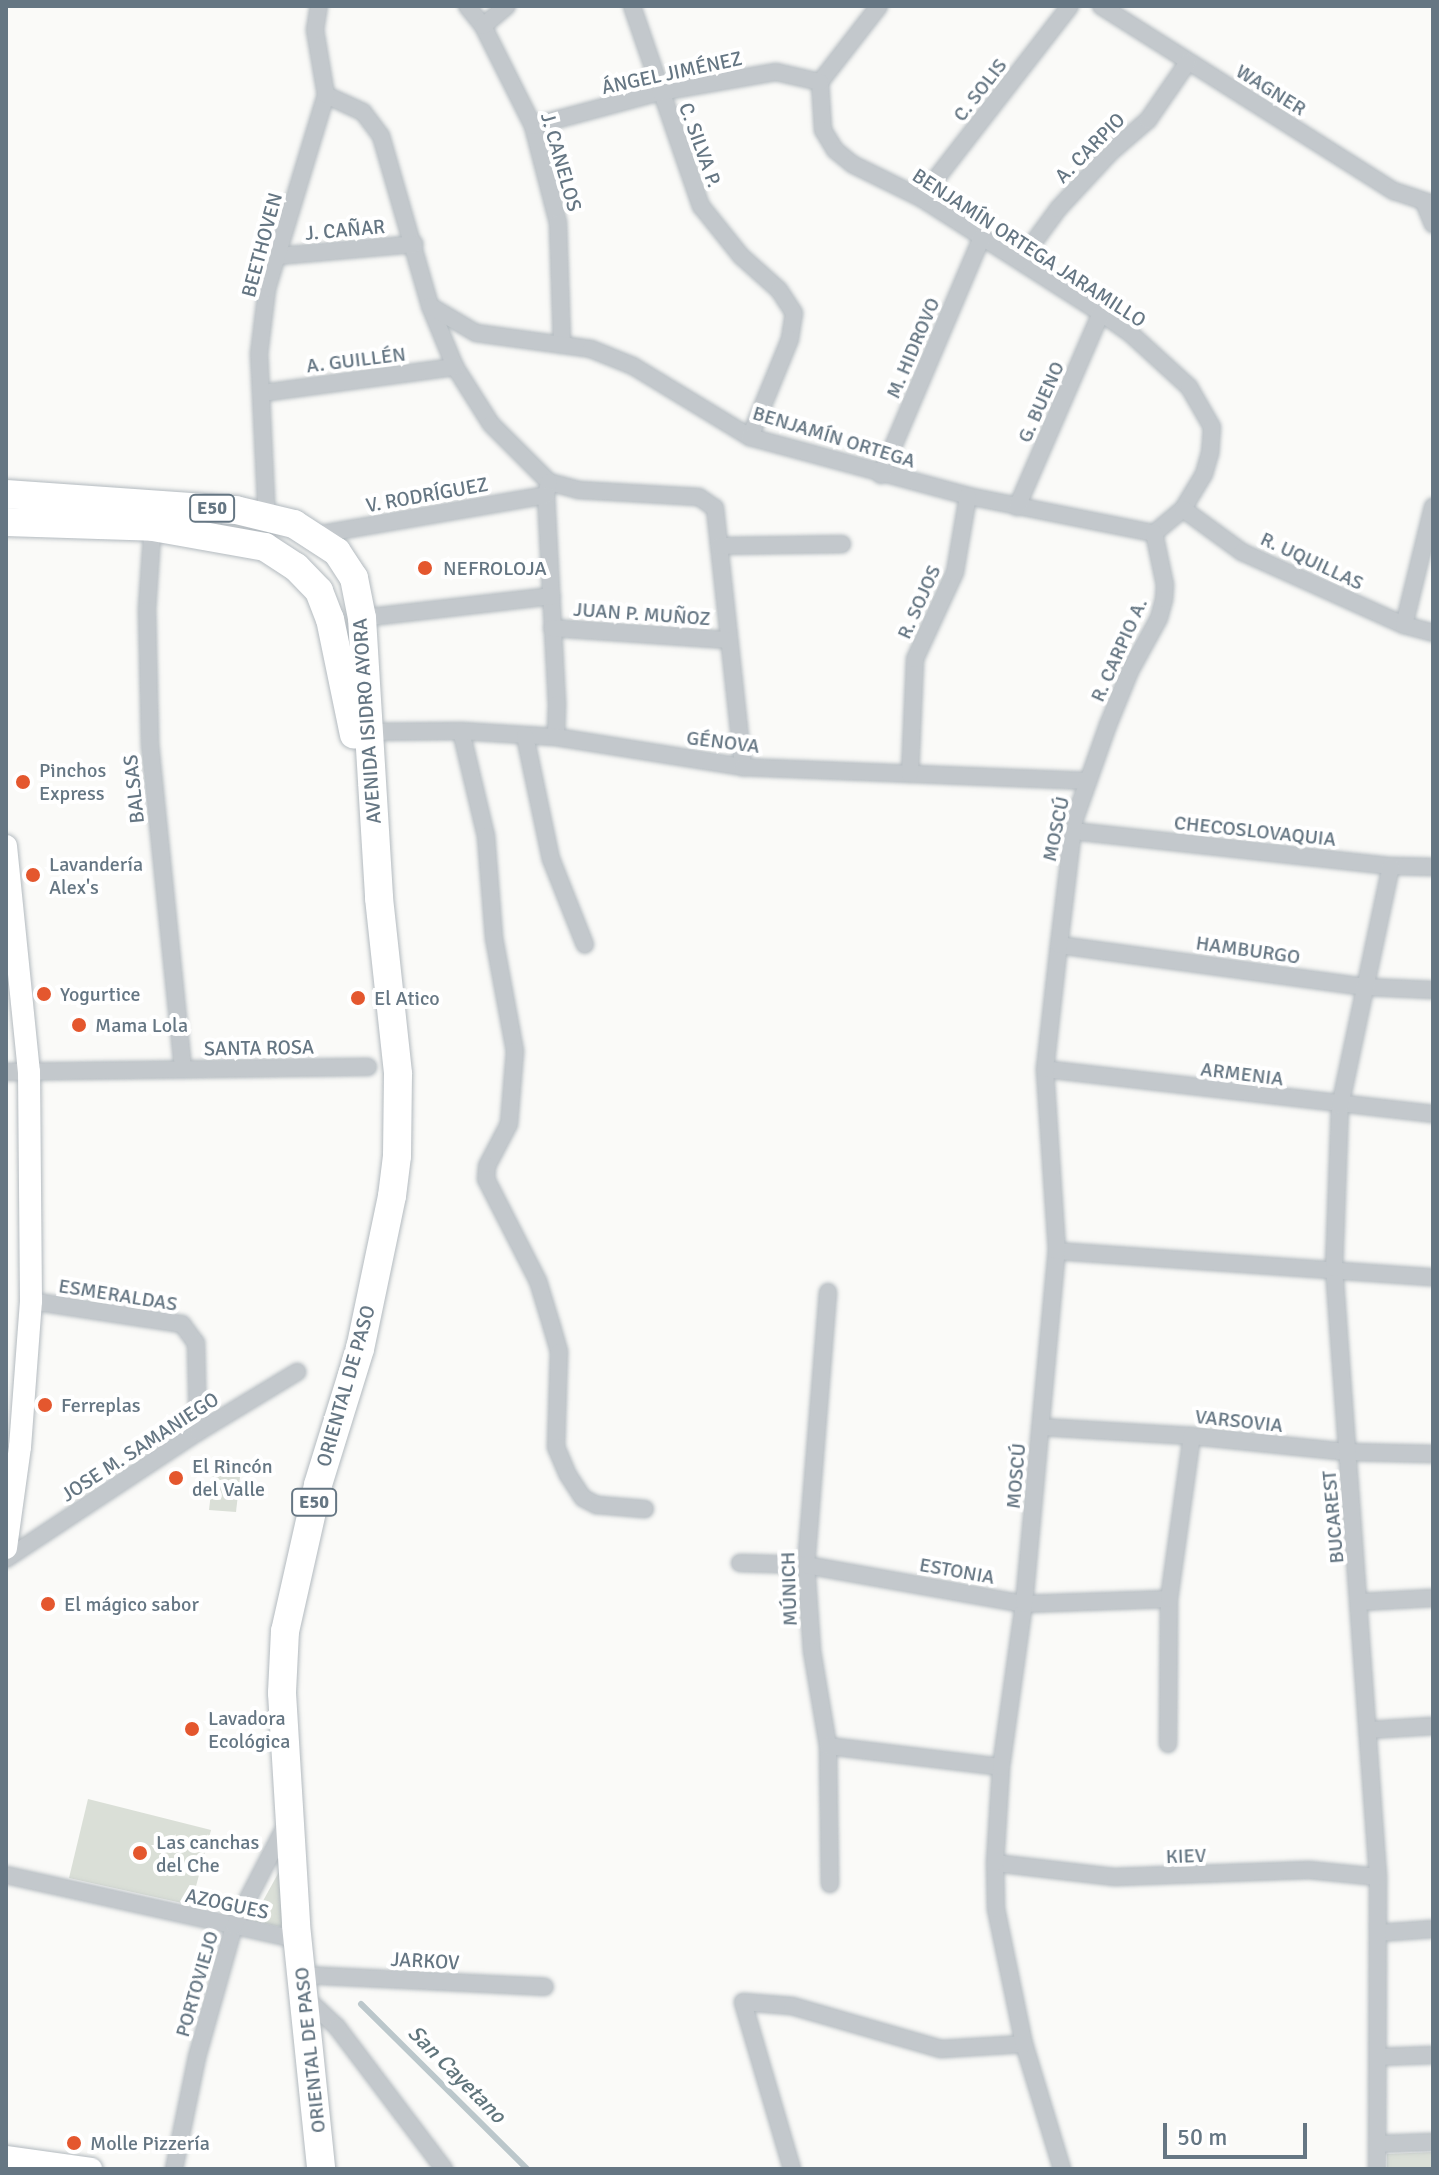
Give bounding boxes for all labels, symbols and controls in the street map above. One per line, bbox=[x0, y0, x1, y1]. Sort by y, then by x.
street label: ÁNGEL JIMÉNEZ bbox=[600, 46, 744, 100]
street label: C. SOLIS bbox=[948, 54, 1012, 126]
street label: WAGNER bbox=[1231, 59, 1311, 121]
street label: C. SILVA P. bbox=[674, 99, 726, 191]
street label: A. CARPIO bbox=[1050, 108, 1130, 188]
street label: J. CANELOS bbox=[535, 110, 587, 214]
street label: BENJAMÍN ORTEGA JARAMILLO bbox=[908, 163, 1150, 333]
street label: BEETHOVEN bbox=[237, 190, 287, 300]
street label: J. CAÑAR bbox=[304, 215, 386, 245]
street label: M. HIDROVO bbox=[881, 294, 945, 402]
street label: A. GUILLÉN bbox=[305, 342, 407, 378]
street label: G. BUENO bbox=[1013, 358, 1069, 446]
street label: BENJAMÍN ORTEGA bbox=[750, 401, 918, 473]
street label: V. RODRÍGUEZ bbox=[364, 472, 490, 518]
road number: E50 bbox=[188, 494, 236, 522]
street label: R. UQUILLAS bbox=[1257, 527, 1367, 595]
place label: NEFROLOJA bbox=[443, 556, 547, 580]
marker: NEFROLOJA bbox=[414, 557, 436, 579]
street label: R. SOJOS bbox=[892, 561, 946, 643]
street label: R. CARPIO A. bbox=[1085, 594, 1153, 706]
street label: JUAN P. MUÑOZ bbox=[573, 597, 711, 631]
street label: AVENIDA ISIDRO AYORA bbox=[348, 617, 386, 825]
street label: GÉNOVA bbox=[685, 726, 761, 758]
street label: BALSAS bbox=[118, 753, 150, 825]
place label: Pinchos Express bbox=[39, 758, 106, 805]
marker: Pinchos Express bbox=[14, 773, 32, 791]
street label: MOSCÚ bbox=[1037, 794, 1075, 864]
street label: CHECOSLOVAQUIA bbox=[1173, 811, 1337, 851]
place label: Lavandería Alex's bbox=[49, 852, 143, 899]
marker: Lavandería Alex's bbox=[24, 866, 42, 884]
street label: HAMBURGO bbox=[1194, 931, 1302, 969]
place label: Yogurtice bbox=[60, 982, 140, 1006]
marker: Yogurtice bbox=[35, 985, 53, 1003]
place label: El Atico bbox=[374, 986, 440, 1010]
marker: El Atico bbox=[349, 989, 367, 1007]
place label: Mama Lola bbox=[95, 1013, 188, 1037]
marker: Mama Lola bbox=[70, 1016, 88, 1034]
street label: SANTA ROSA bbox=[204, 1035, 314, 1061]
street label: ARMENIA bbox=[1199, 1057, 1285, 1091]
street label: ESMERALDAS bbox=[57, 1274, 179, 1316]
street label: ORIENTAL DE PASO bbox=[311, 1303, 381, 1469]
street label: JOSE M. SAMANIEGO bbox=[57, 1387, 223, 1507]
place label: Ferreplas bbox=[61, 1393, 141, 1417]
marker: Ferreplas bbox=[36, 1396, 54, 1414]
street label: VARSOVIA bbox=[1194, 1404, 1284, 1438]
street label: MOSCÚ bbox=[1001, 1442, 1031, 1510]
place label: El Rincón del Valle bbox=[192, 1454, 273, 1501]
marker: El Rincón del Valle bbox=[167, 1469, 185, 1487]
street label: BUCAREST bbox=[1317, 1469, 1349, 1565]
road number: E50 bbox=[290, 1488, 338, 1516]
street label: MÚNICH bbox=[776, 1551, 802, 1627]
street label: ESTONIA bbox=[917, 1553, 997, 1589]
place label: El mágico sabor bbox=[64, 1592, 199, 1616]
marker: El mágico sabor bbox=[39, 1595, 57, 1613]
place label: Lavadora Ecológica bbox=[208, 1706, 290, 1753]
marker: Lavadora Ecológica bbox=[183, 1720, 201, 1738]
place label: Las canchas del Che bbox=[156, 1830, 259, 1877]
street label: KIEV bbox=[1165, 1843, 1207, 1869]
marker: Las canchas del Che bbox=[131, 1844, 149, 1862]
street label: AZOGUES bbox=[183, 1883, 271, 1925]
street label: PORTOVIEJO bbox=[170, 1928, 224, 2040]
street label: JARKOV bbox=[390, 1947, 460, 1975]
street label: ORIENTAL DE PASO bbox=[289, 1966, 331, 2134]
water label: San Cayetano bbox=[403, 2020, 511, 2128]
scale bar bbox=[1167, 2107, 1311, 2157]
text: 50 m bbox=[1177, 2122, 1227, 2152]
place label: Molle Pizzería bbox=[90, 2131, 210, 2155]
marker: Molle Pizzería bbox=[65, 2134, 83, 2152]

